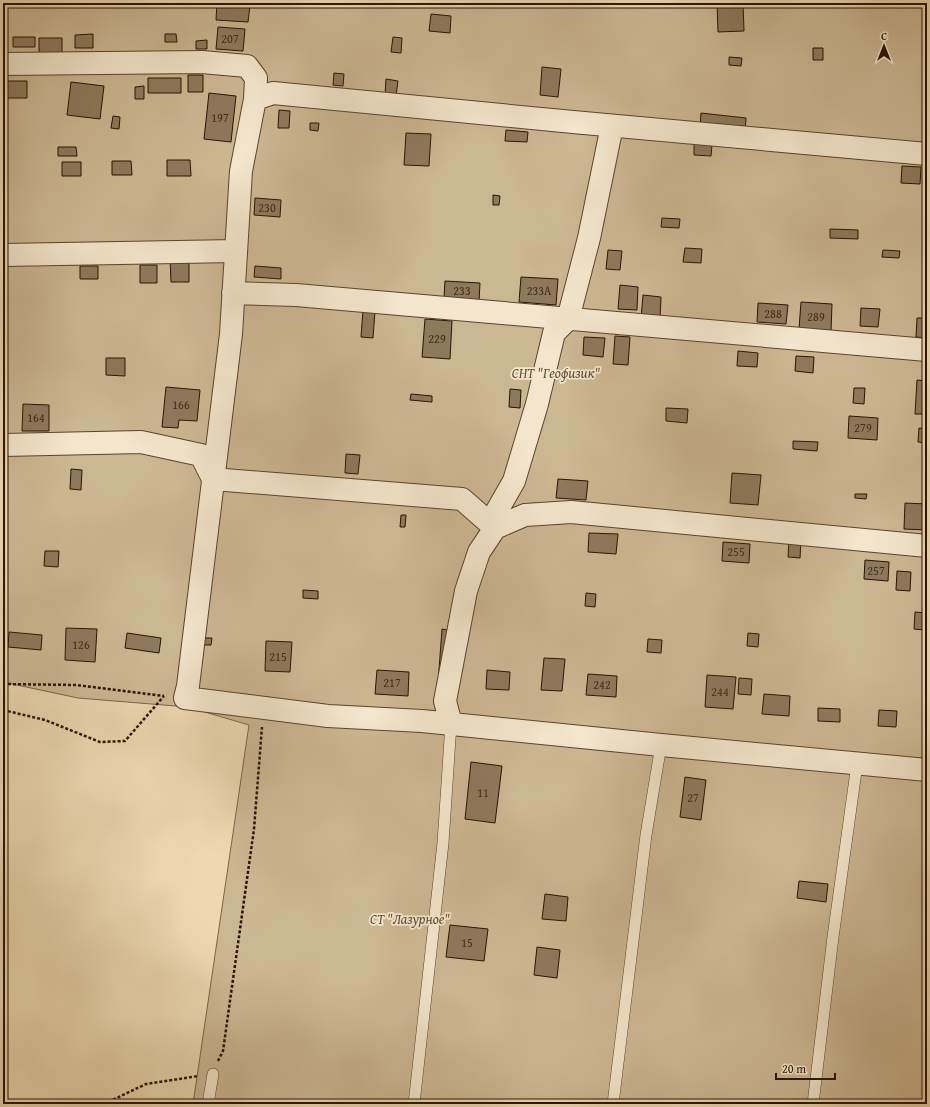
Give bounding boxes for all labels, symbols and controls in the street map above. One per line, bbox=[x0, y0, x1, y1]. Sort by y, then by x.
north arrow bbox=[864, 26, 904, 66]
text: С bbox=[881, 28, 887, 44]
house number: 207 bbox=[221, 30, 239, 47]
house number: 197 bbox=[211, 109, 229, 126]
house number: 230 bbox=[258, 199, 276, 216]
house number: 233 bbox=[453, 282, 471, 299]
house number: 233А bbox=[527, 282, 552, 299]
house number: 288 bbox=[764, 305, 782, 322]
house number: 289 bbox=[807, 308, 825, 325]
house number: 229 bbox=[428, 330, 446, 347]
park label: СНТ "Геофизик" bbox=[512, 363, 601, 383]
house number: 166 bbox=[172, 396, 190, 413]
house number: 164 bbox=[27, 409, 45, 426]
house number: 279 bbox=[854, 419, 872, 436]
house number: 255 bbox=[727, 543, 745, 560]
house number: 257 bbox=[867, 562, 885, 579]
house number: 126 bbox=[72, 636, 90, 653]
house number: 215 bbox=[269, 648, 287, 665]
house number: 217 bbox=[383, 674, 401, 691]
house number: 242 bbox=[593, 676, 611, 693]
house number: 244 bbox=[711, 683, 729, 700]
house number: 11 bbox=[477, 784, 489, 801]
house number: 27 bbox=[687, 789, 699, 806]
park label: СТ "Лазурное" bbox=[370, 909, 450, 929]
house number: 15 bbox=[461, 934, 473, 951]
scale bar bbox=[776, 1055, 835, 1081]
text: 20 m bbox=[782, 1060, 806, 1077]

